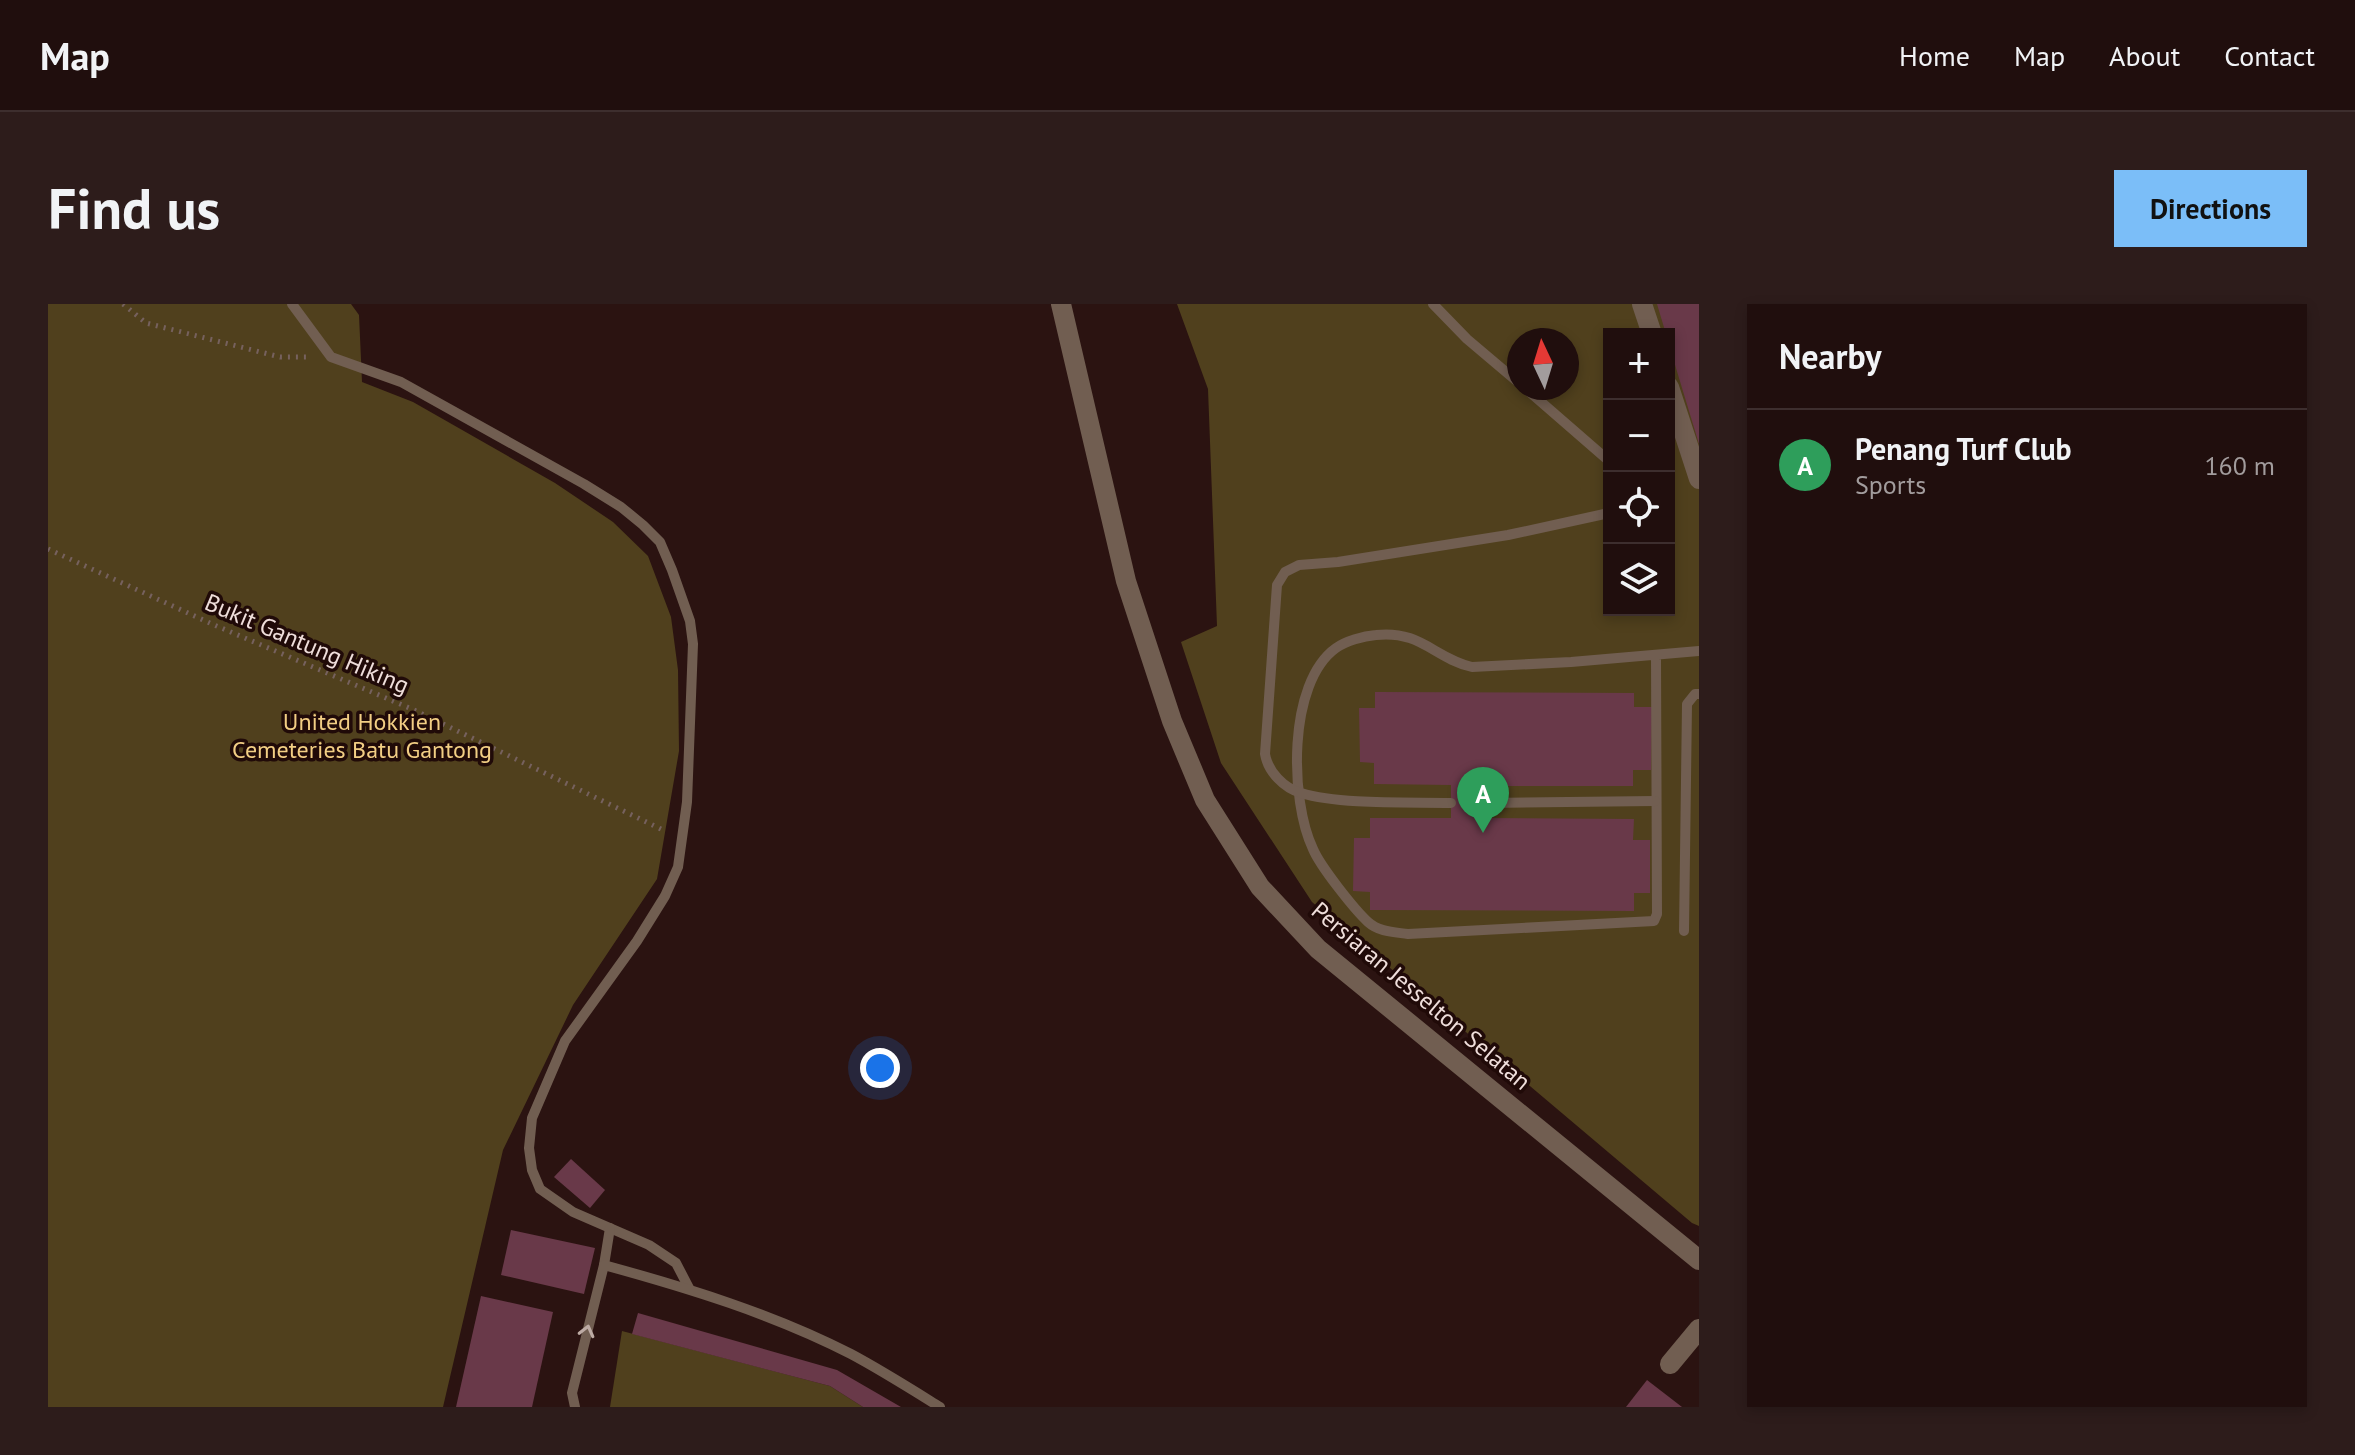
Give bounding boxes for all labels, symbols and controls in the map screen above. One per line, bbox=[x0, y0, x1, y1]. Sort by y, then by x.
text: Map bbox=[40, 31, 110, 80]
text: Home bbox=[1899, 37, 1970, 74]
text: Map bbox=[2014, 37, 2065, 74]
text: About bbox=[2109, 37, 2180, 74]
text: Contact bbox=[2224, 37, 2315, 74]
button: Directions bbox=[2114, 170, 2307, 247]
text: Find us bbox=[48, 172, 220, 244]
north arrow bbox=[1507, 328, 1579, 400]
map controls bbox=[1603, 328, 1675, 616]
button: + bbox=[1603, 328, 1675, 400]
text: Nearby bbox=[1779, 334, 1881, 378]
button: − bbox=[1603, 400, 1675, 472]
text: Penang Turf Club bbox=[1855, 429, 2072, 468]
text: A bbox=[1797, 449, 1813, 482]
text: 160 m bbox=[2204, 449, 2275, 482]
text: Sports bbox=[1855, 468, 1926, 501]
button: locate bbox=[1603, 472, 1675, 544]
button: layers bbox=[1603, 544, 1675, 616]
street label: Bukit Gantung Hiking bbox=[200, 586, 414, 701]
park label: United Hokkien Cemeteries Batu Gantong bbox=[232, 706, 492, 765]
pin: A bbox=[1457, 767, 1509, 833]
street label: Persiaran Jesselton Selatan bbox=[1305, 895, 1537, 1096]
your location bbox=[860, 1048, 900, 1088]
one-way arrow bbox=[578, 1325, 595, 1339]

